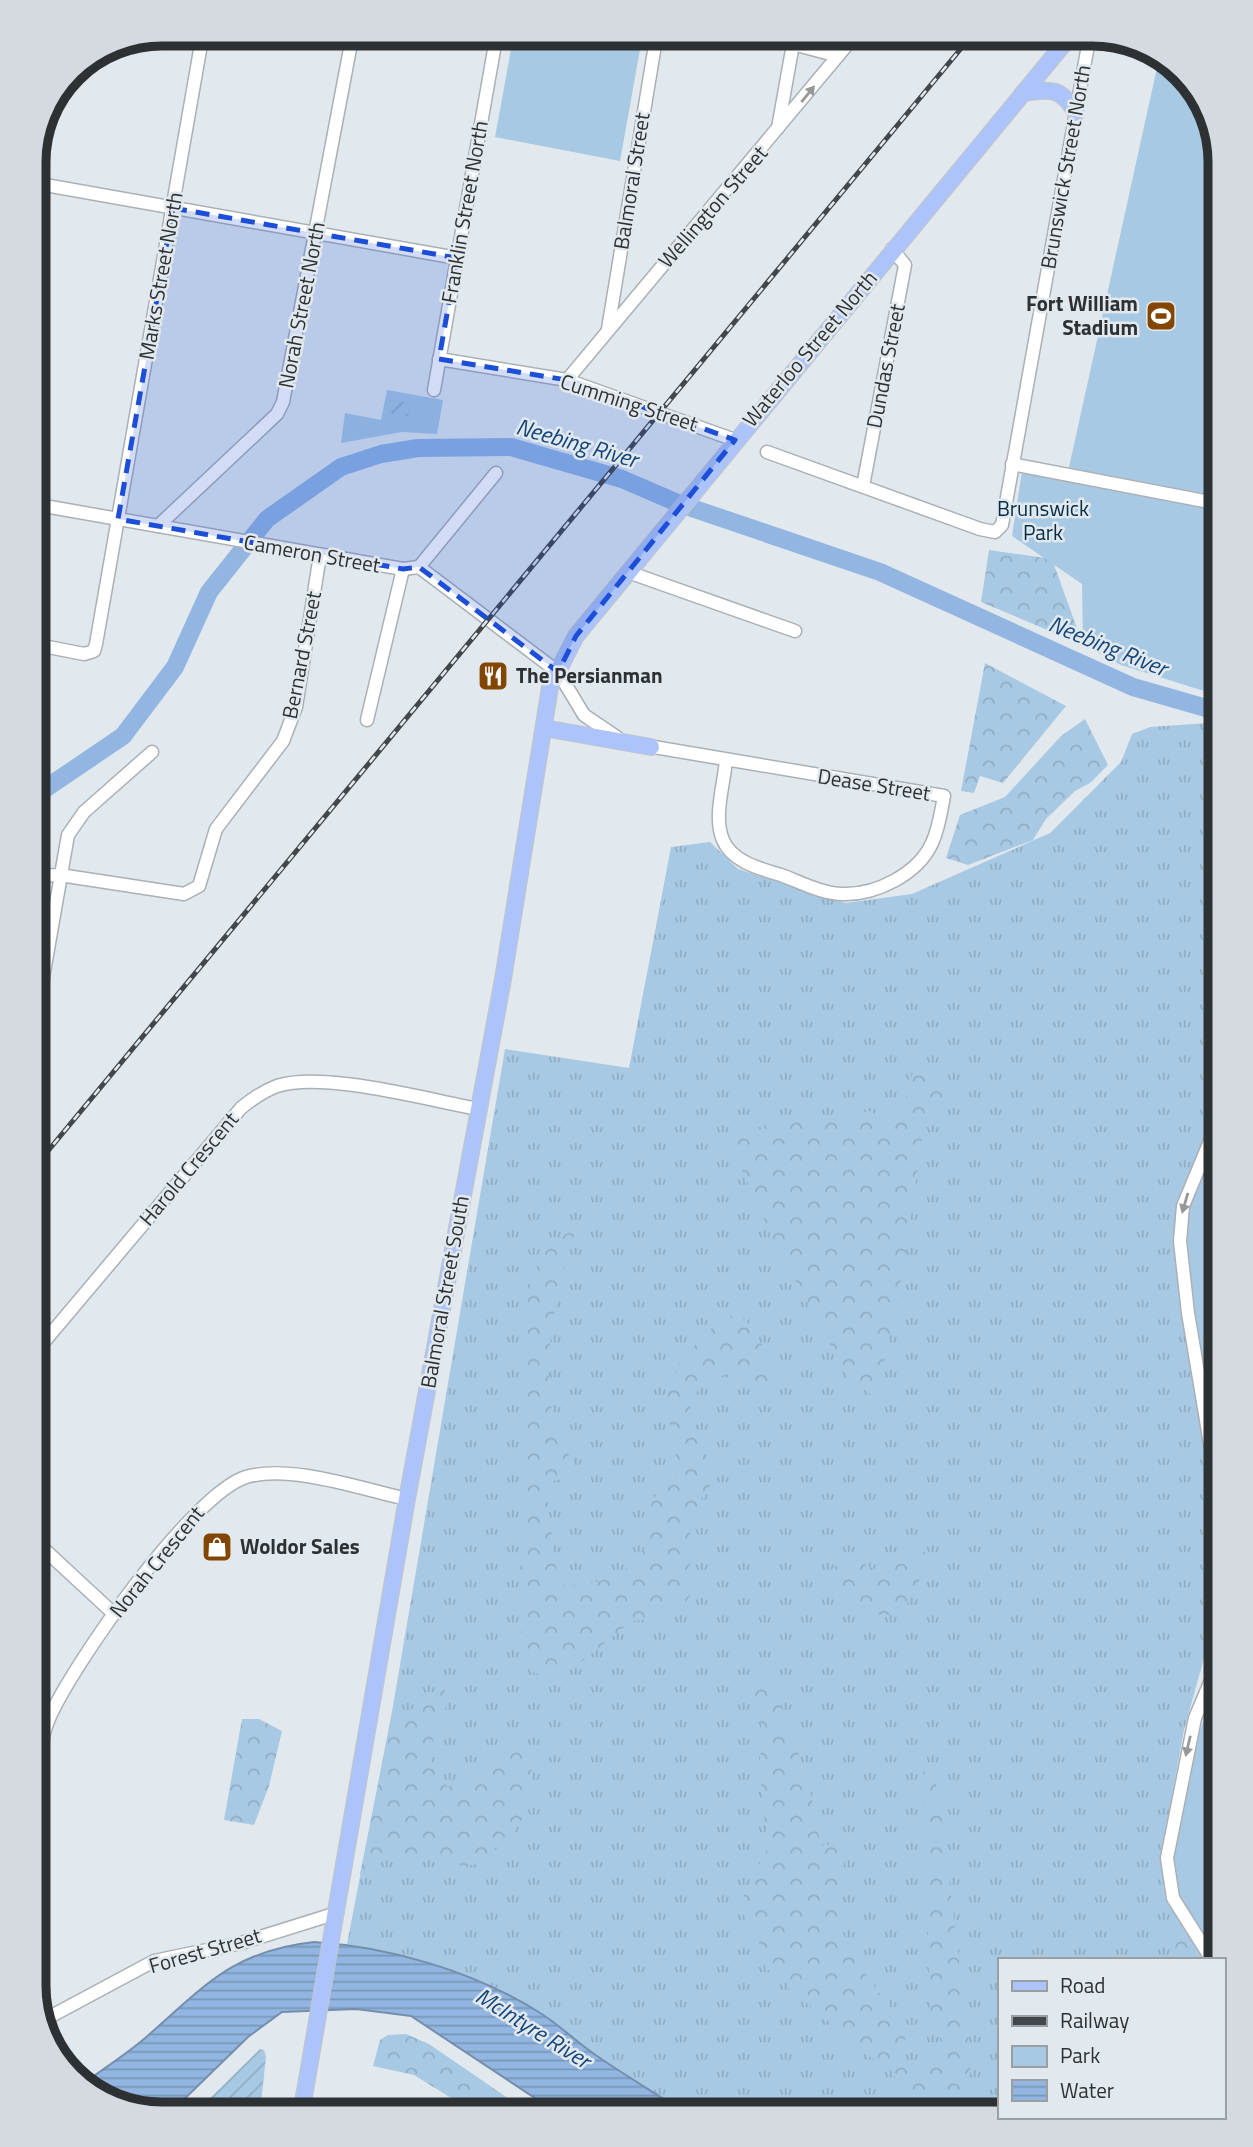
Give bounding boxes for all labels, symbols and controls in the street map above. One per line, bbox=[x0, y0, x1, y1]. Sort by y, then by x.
street label: Brunswick Street North bbox=[1031, 62, 1099, 271]
one-way arrow bbox=[800, 85, 815, 103]
street label: Balmoral Street bbox=[604, 109, 658, 252]
street label: Franklin Street North bbox=[432, 118, 496, 306]
street label: Wellington Street bbox=[650, 137, 775, 275]
street label: Marks Street North bbox=[130, 189, 191, 362]
street label: Norah Street North bbox=[269, 219, 333, 391]
street label: Waterloo Street North bbox=[734, 263, 884, 434]
place label: Fort William Stadium bbox=[1026, 287, 1138, 343]
sports icon: Fort William Stadium bbox=[1144, 299, 1178, 333]
street label: Dundas Street bbox=[857, 300, 913, 431]
street label: Cumming Street bbox=[556, 365, 703, 440]
water label: Neebing River bbox=[512, 408, 645, 477]
park label: Brunswick Park bbox=[997, 492, 1089, 548]
street label: Cameron Street bbox=[241, 525, 384, 581]
street label: Bernard Street bbox=[273, 588, 329, 721]
water label: Neebing River bbox=[1044, 606, 1175, 686]
restaurant icon: The Persianman bbox=[476, 659, 510, 693]
place label: The Persianman bbox=[516, 659, 663, 691]
street label: Dease Street bbox=[815, 759, 933, 809]
street label: Harold Crescent bbox=[131, 1104, 246, 1232]
street label: Balmoral Street South bbox=[411, 1193, 477, 1391]
one-way arrow bbox=[1180, 1193, 1190, 1214]
street label: Norah Crescent bbox=[101, 1498, 212, 1624]
shop icon: Woldor Sales bbox=[200, 1530, 234, 1564]
place label: Woldor Sales bbox=[240, 1530, 360, 1562]
one-way arrow bbox=[1183, 1735, 1194, 1757]
street label: Forest Street bbox=[145, 1919, 265, 1981]
legend bbox=[998, 1958, 1225, 2119]
text: Road bbox=[1060, 1969, 1105, 2001]
water label: McIntyre River bbox=[469, 1978, 600, 2078]
text: Railway bbox=[1060, 2004, 1129, 2036]
text: Park bbox=[1060, 2039, 1100, 2071]
text: Water bbox=[1060, 2074, 1114, 2106]

